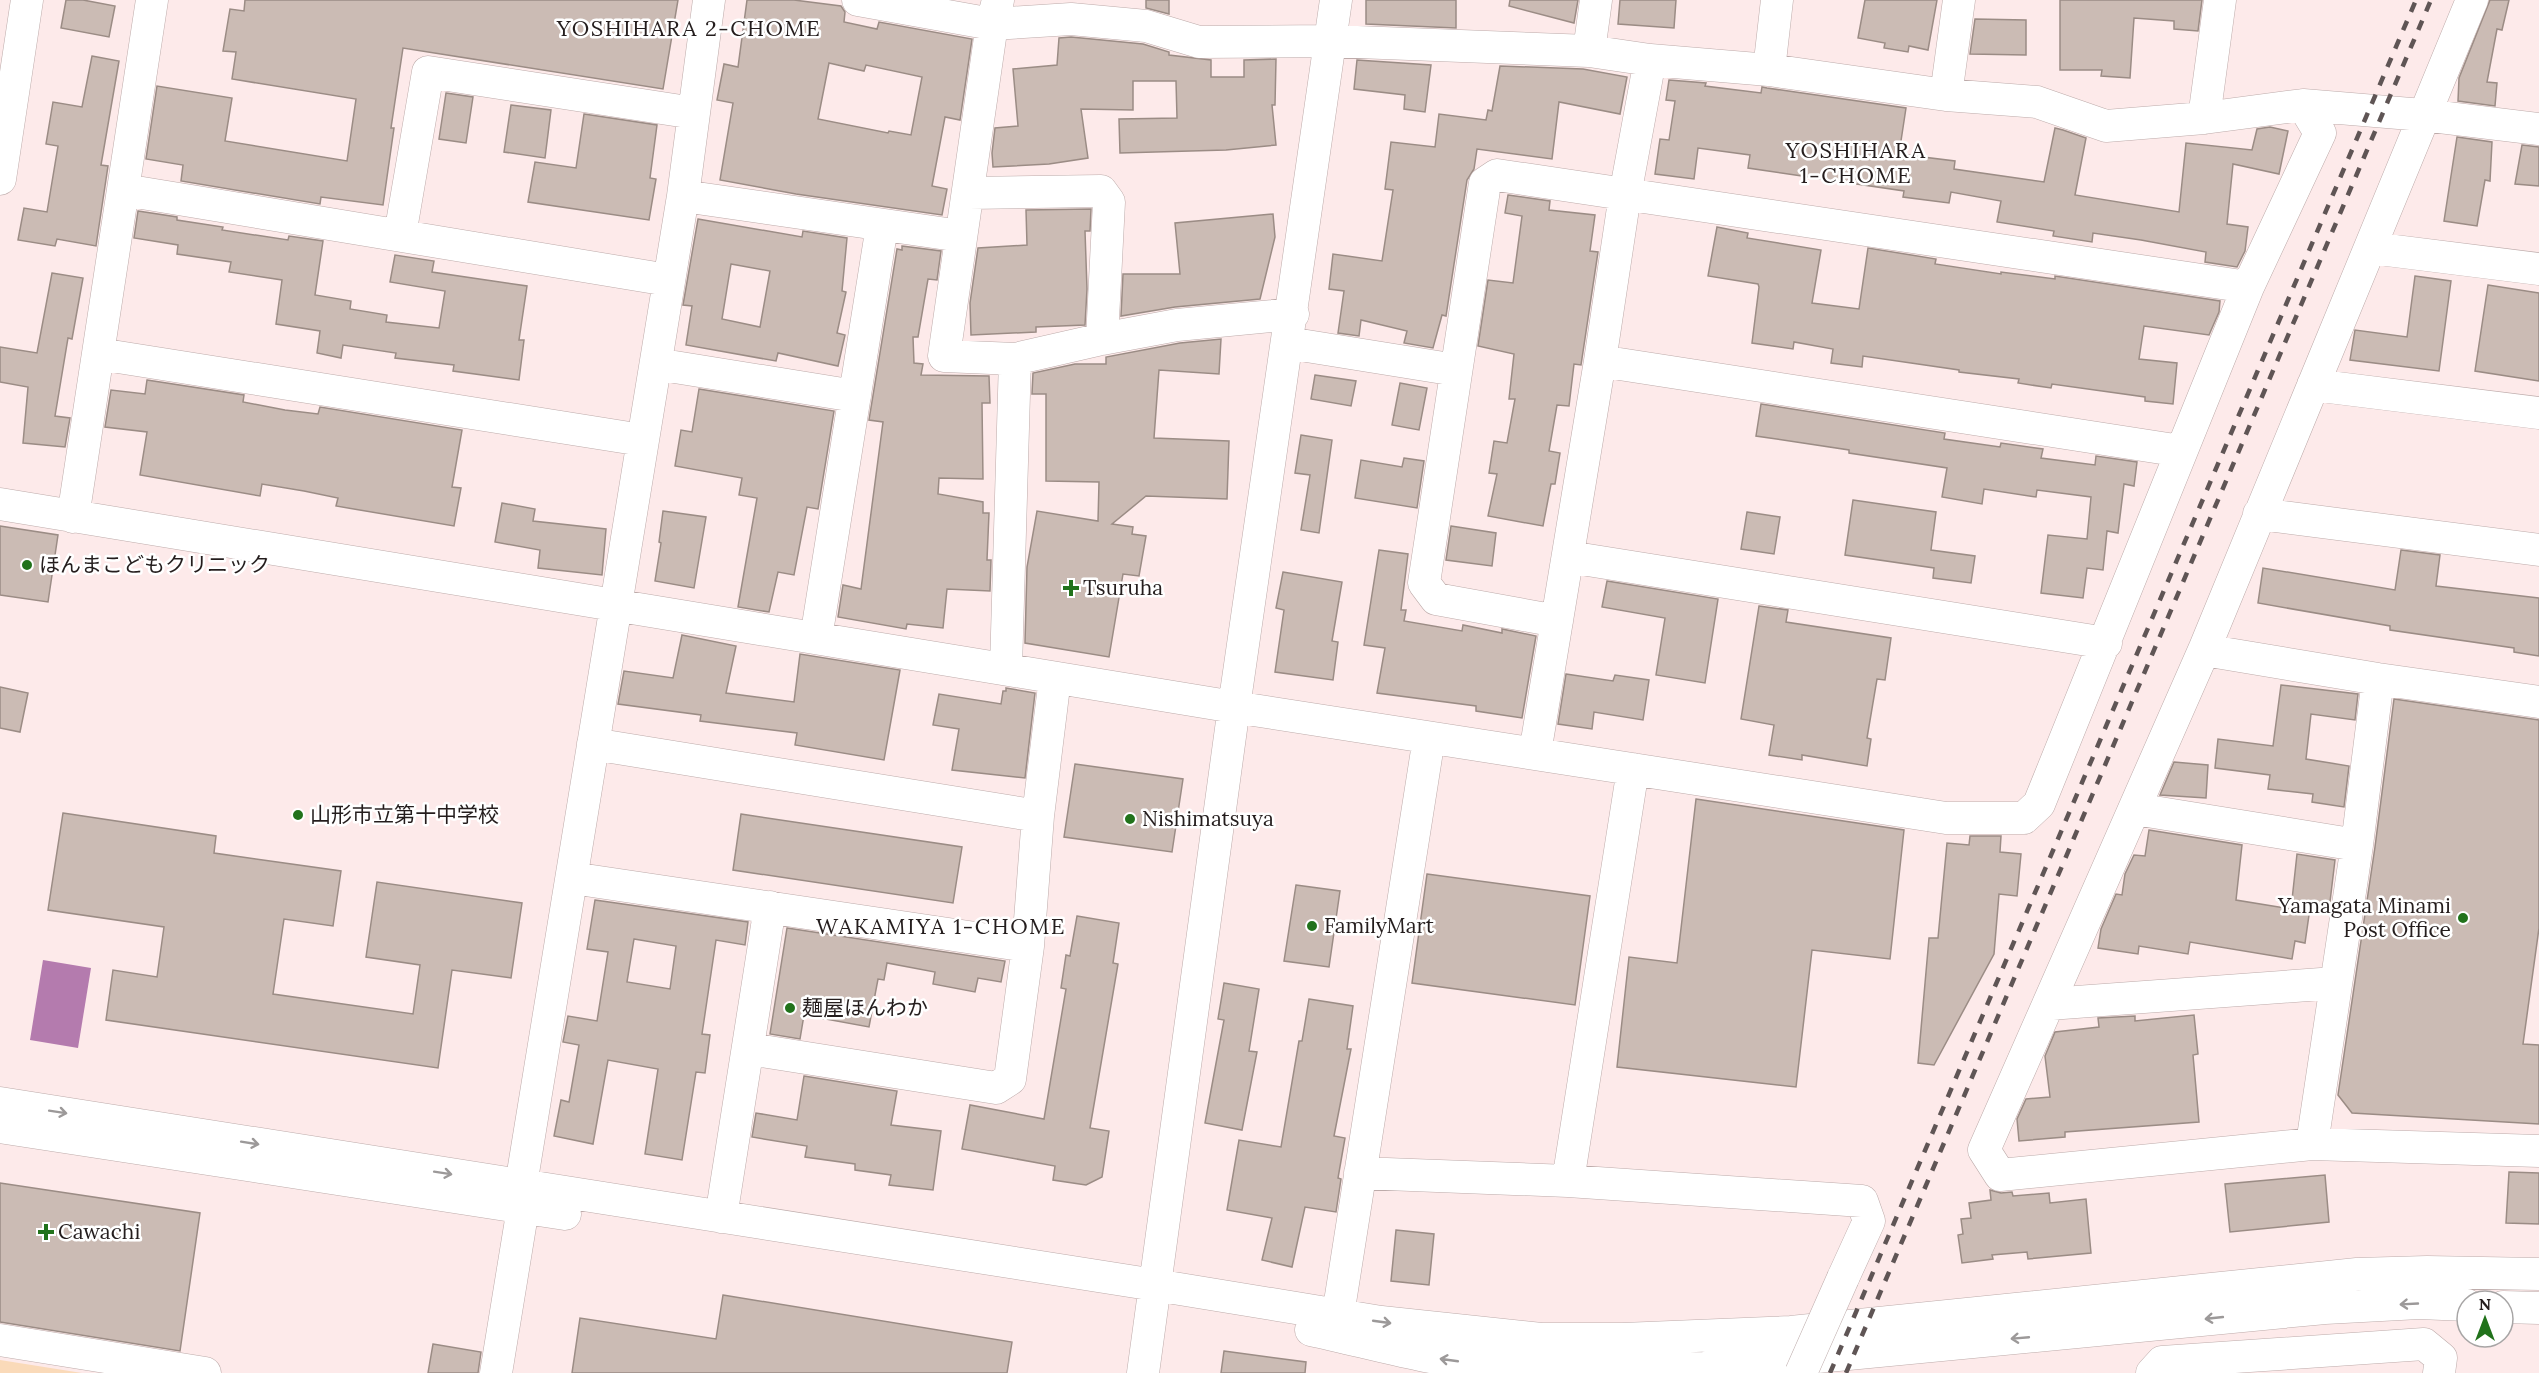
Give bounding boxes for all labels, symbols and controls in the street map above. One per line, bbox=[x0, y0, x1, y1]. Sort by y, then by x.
district label: YOSHIHARA 2-CHOME bbox=[556, 14, 821, 42]
district label: YOSHIHARA 1-CHOME bbox=[1784, 136, 1927, 189]
place label: ほんまこどもクリニック bbox=[39, 551, 270, 578]
marker: ほんまこどもクリニック bbox=[20, 558, 34, 572]
place label: Tsuruha bbox=[1083, 574, 1163, 601]
marker: Tsuruha bbox=[1064, 581, 1078, 595]
place label: 山形市立第十中学校 bbox=[310, 801, 499, 828]
place label: Nishimatsuya bbox=[1142, 805, 1274, 832]
marker: 山形市立第十中学校 bbox=[291, 808, 305, 822]
marker: Nishimatsuya bbox=[1123, 812, 1137, 826]
place label: Yamagata Minami Post Office bbox=[2277, 892, 2451, 943]
marker: Yamagata Minami Post Office bbox=[2456, 911, 2470, 925]
district label: WAKAMIYA 1-CHOME bbox=[816, 912, 1066, 940]
place label: FamilyMart bbox=[1324, 912, 1435, 939]
marker: FamilyMart bbox=[1305, 919, 1319, 933]
place label: 麺屋ほんわか bbox=[802, 994, 928, 1021]
marker: 麺屋ほんわか bbox=[783, 1001, 797, 1015]
one-way arrow bbox=[47, 1107, 67, 1118]
one-way arrow bbox=[240, 1137, 260, 1148]
one-way arrow bbox=[433, 1168, 452, 1179]
place label: Cawachi bbox=[58, 1218, 140, 1245]
marker: Cawachi bbox=[39, 1225, 53, 1239]
north arrow bbox=[2455, 1289, 2515, 1349]
text: N bbox=[2479, 1294, 2491, 1314]
one-way arrow bbox=[2399, 1298, 2419, 1309]
one-way arrow bbox=[2205, 1313, 2225, 1324]
one-way arrow bbox=[1372, 1317, 1392, 1328]
one-way arrow bbox=[2011, 1333, 2031, 1344]
one-way arrow bbox=[1440, 1354, 1459, 1365]

